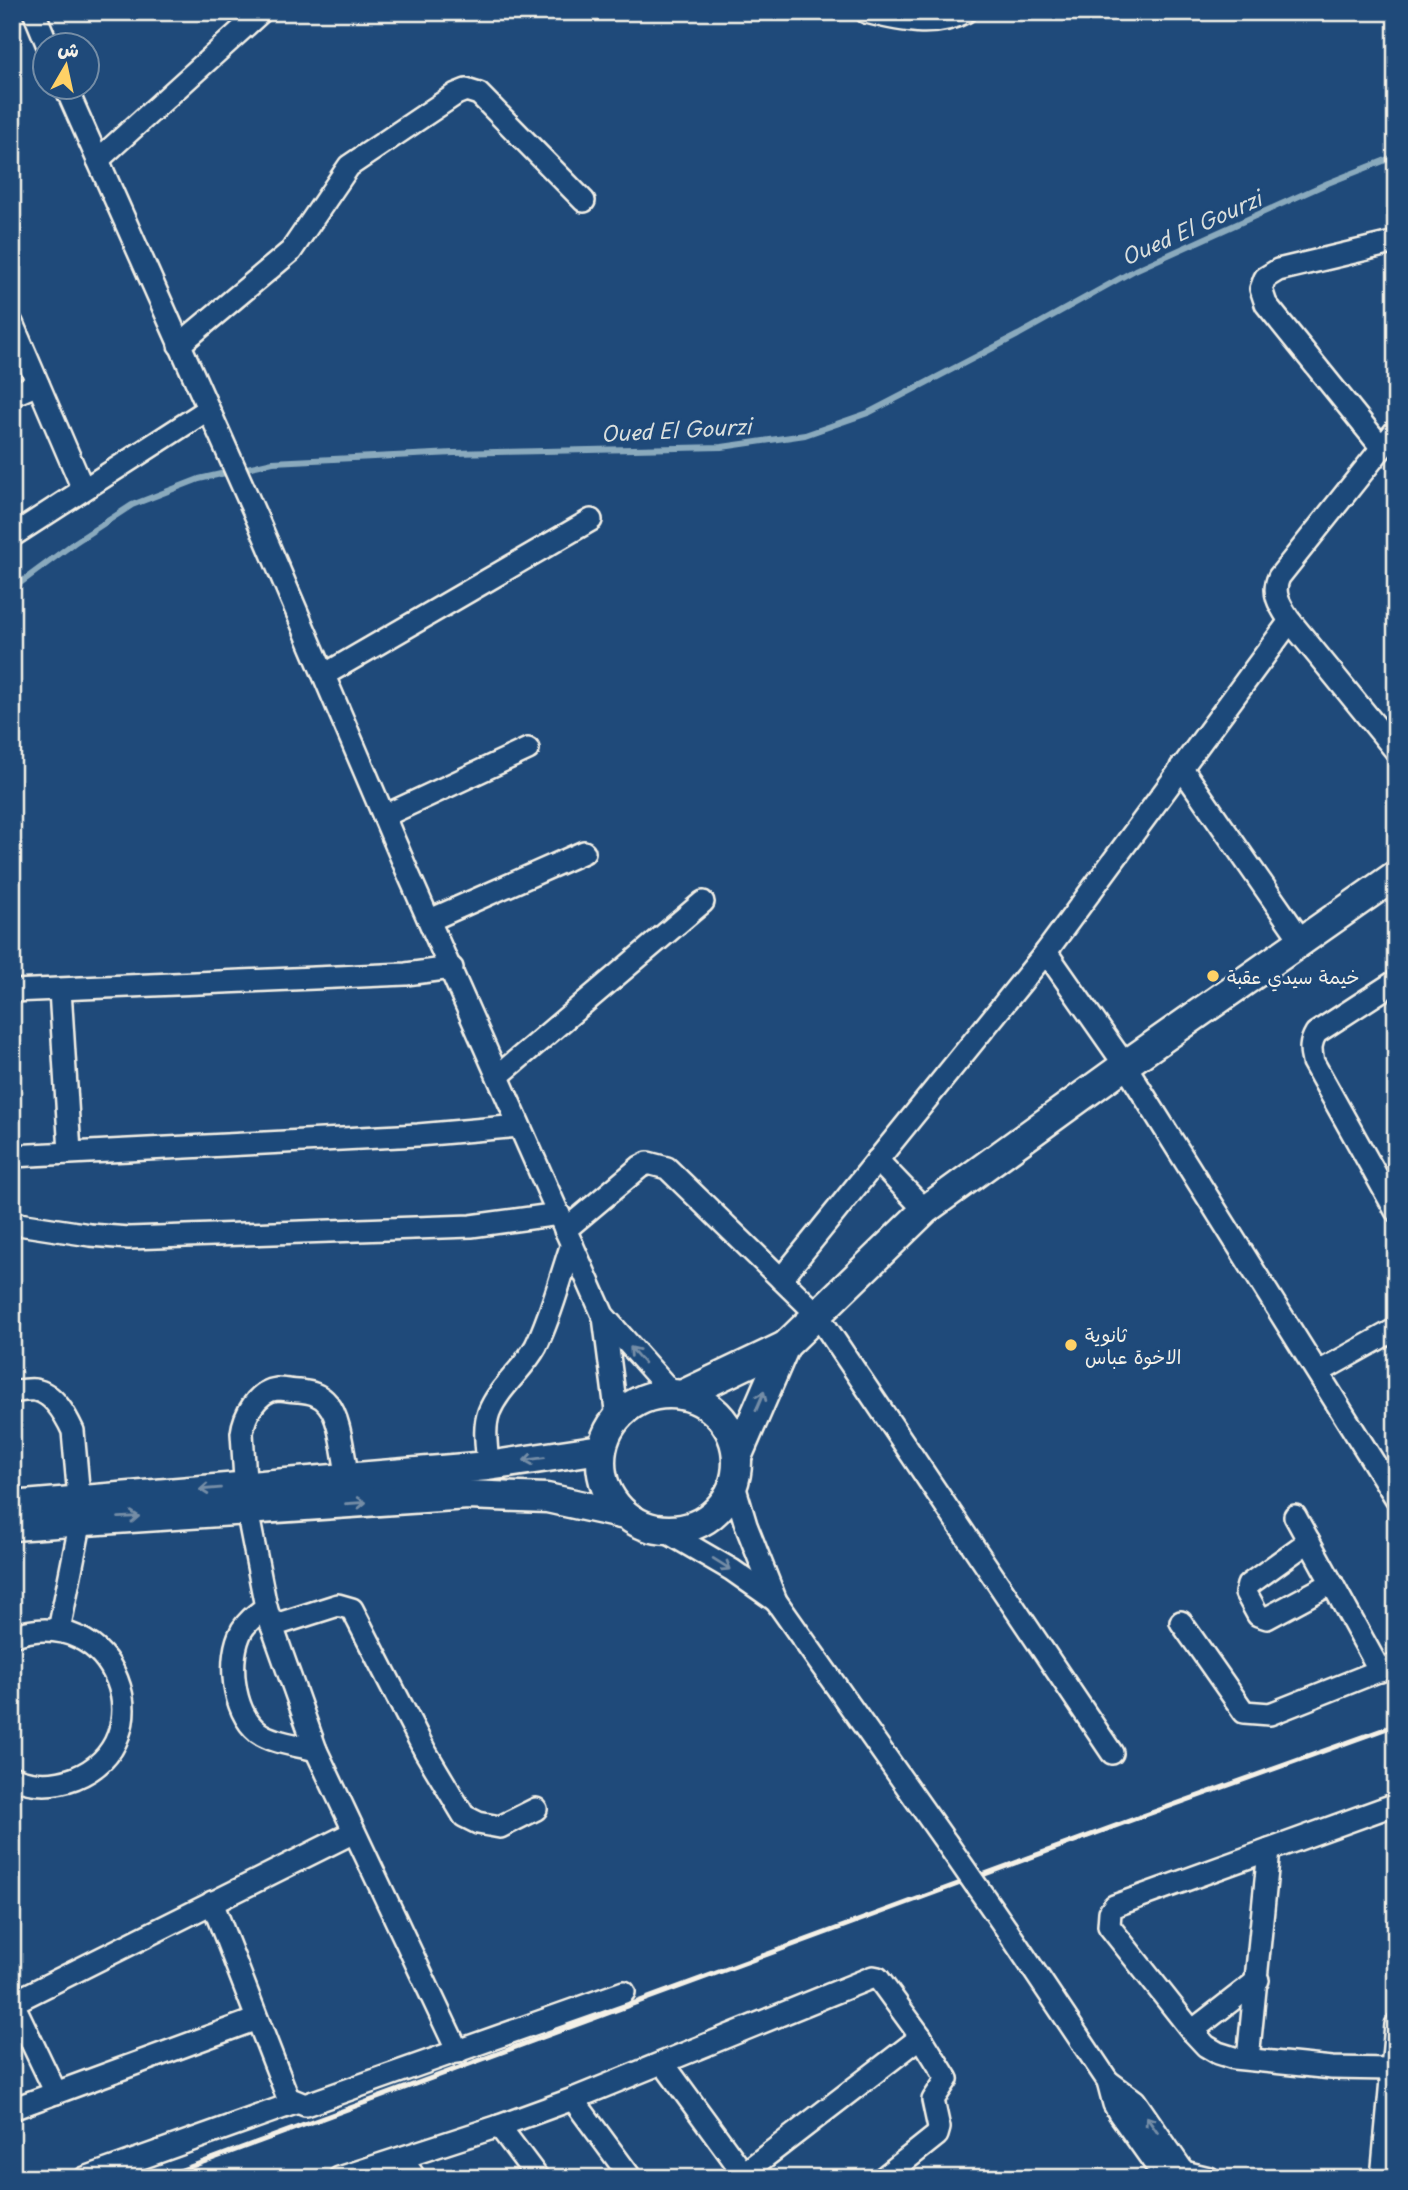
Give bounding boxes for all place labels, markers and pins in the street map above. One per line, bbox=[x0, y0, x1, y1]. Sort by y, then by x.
place label: خيمة سيدي عقبة bbox=[1227, 962, 1360, 992]
marker: خيمة سيدي عقبة bbox=[1205, 968, 1221, 984]
place label: ثانوية الاخوة عباس bbox=[1085, 1320, 1181, 1370]
marker: ثانوية الاخوة عباس bbox=[1063, 1337, 1079, 1353]

